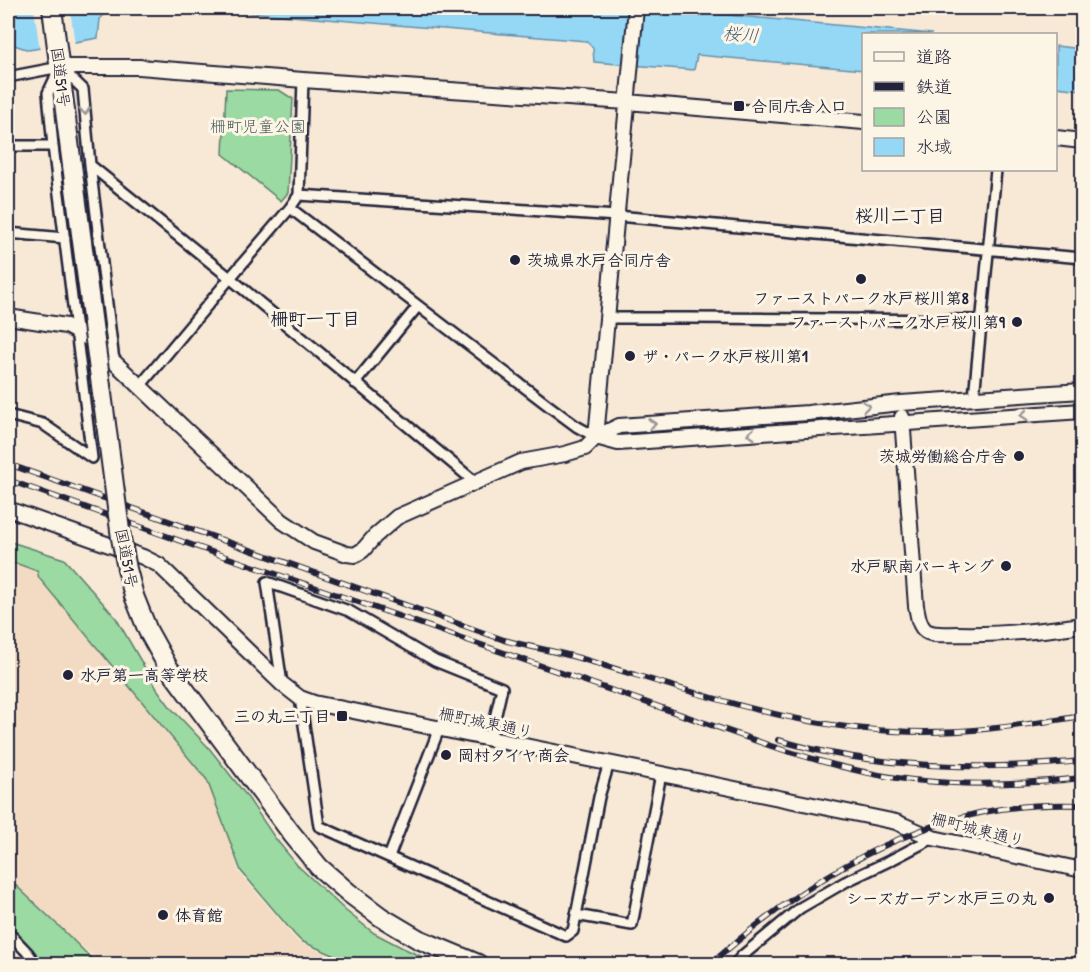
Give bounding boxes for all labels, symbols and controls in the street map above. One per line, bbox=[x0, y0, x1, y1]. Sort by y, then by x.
water label: 桜川 bbox=[722, 20, 760, 48]
legend bbox=[862, 33, 1057, 171]
text: 道路 bbox=[916, 44, 952, 69]
street label: 国道51号 bbox=[46, 46, 76, 108]
text: 鉄道 bbox=[916, 74, 952, 99]
place label: 合同庁舎入口 bbox=[751, 95, 847, 117]
marker: 合同庁舎入口 bbox=[732, 99, 746, 113]
text: 公園 bbox=[916, 104, 952, 129]
one-way arrow bbox=[78, 107, 91, 116]
park label: 柵町児童公園 bbox=[210, 115, 306, 137]
text: 水域 bbox=[916, 134, 952, 159]
district label: 桜川二丁目 bbox=[855, 203, 945, 228]
place label: 茨城県水戸合同庁舎 bbox=[527, 249, 671, 271]
marker: 茨城県水戸合同庁舎 bbox=[508, 253, 522, 267]
marker: ファーストパーク水戸桜川第8 bbox=[854, 272, 868, 286]
place label: ファーストパーク水戸桜川第8 bbox=[753, 287, 969, 309]
district label: 柵町一丁目 bbox=[270, 306, 360, 331]
place label: ファーストパーク水戸桜川第9 bbox=[791, 311, 1005, 333]
marker: ファーストパーク水戸桜川第9 bbox=[1010, 315, 1024, 329]
place label: ザ・パーク水戸桜川第1 bbox=[642, 345, 808, 367]
marker: ザ・パーク水戸桜川第1 bbox=[623, 349, 637, 363]
one-way arrow bbox=[862, 400, 871, 413]
one-way arrow bbox=[1020, 408, 1029, 421]
one-way arrow bbox=[648, 418, 657, 431]
one-way arrow bbox=[747, 428, 756, 441]
place label: 茨城労働総合庁舎 bbox=[879, 445, 1007, 467]
marker: 茨城労働総合庁舎 bbox=[1012, 449, 1026, 463]
street label: 国道51号 bbox=[110, 526, 144, 590]
place label: 水戸駅南パーキング bbox=[850, 555, 994, 577]
marker: 水戸駅南パーキング bbox=[999, 559, 1013, 573]
place label: 水戸第一高等学校 bbox=[80, 664, 208, 686]
marker: 水戸第一高等学校 bbox=[61, 668, 75, 682]
street label: 柵町城東通り bbox=[437, 701, 535, 743]
place label: 三の丸三丁目 bbox=[234, 705, 330, 727]
marker: 三の丸三丁目 bbox=[335, 709, 349, 723]
place label: 岡村タイヤ商会 bbox=[458, 744, 569, 766]
marker: 岡村タイヤ商会 bbox=[439, 748, 453, 762]
street label: 柵町城東通り bbox=[929, 807, 1027, 851]
place label: シーズガーデン水戸三の丸 bbox=[846, 887, 1037, 909]
marker: シーズガーデン水戸三の丸 bbox=[1042, 891, 1056, 905]
place label: 体育館 bbox=[175, 904, 223, 926]
marker: 体育館 bbox=[156, 908, 170, 922]

